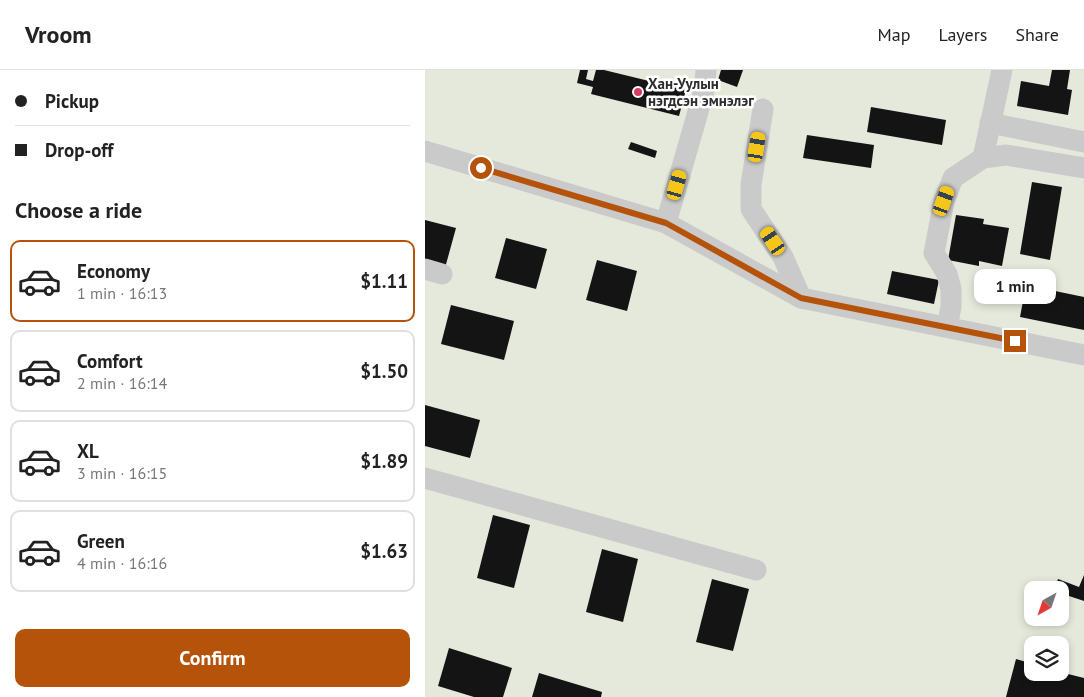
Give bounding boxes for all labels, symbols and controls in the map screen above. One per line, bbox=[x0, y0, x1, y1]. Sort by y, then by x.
text: Vroom bbox=[25, 19, 92, 50]
text: Map bbox=[878, 23, 910, 46]
text: Layers bbox=[938, 23, 987, 46]
text: Share bbox=[1015, 23, 1059, 46]
place label: Хан-Уулын нэгдсэн эмнэлэг bbox=[648, 74, 754, 110]
marker: Хан-Уулын нэгдсэн эмнэлэг bbox=[632, 86, 644, 98]
text: Pickup bbox=[45, 89, 99, 113]
car bbox=[747, 131, 766, 163]
text: Drop-off bbox=[45, 138, 113, 162]
route start bbox=[470, 157, 492, 179]
car bbox=[665, 169, 688, 201]
car bbox=[931, 184, 956, 218]
text: Choose a ride bbox=[15, 196, 142, 224]
car bbox=[758, 224, 787, 258]
icon: car bbox=[17, 259, 62, 304]
text: Economy bbox=[77, 259, 150, 283]
callout: 1 min bbox=[974, 268, 1056, 304]
text: $1.11 bbox=[360, 269, 408, 293]
text: 1 min bbox=[995, 276, 1035, 296]
text: 1 min · 16:13 bbox=[77, 283, 167, 303]
route end bbox=[1004, 330, 1026, 352]
icon: car bbox=[17, 349, 62, 394]
text: Comfort bbox=[77, 349, 143, 373]
text: $1.50 bbox=[360, 359, 408, 383]
text: 2 min · 16:14 bbox=[77, 373, 167, 393]
icon: car bbox=[17, 439, 62, 484]
text: XL bbox=[77, 439, 99, 463]
text: $1.89 bbox=[360, 449, 408, 473]
text: 3 min · 16:15 bbox=[77, 463, 167, 483]
icon: car bbox=[17, 529, 62, 574]
text: Green bbox=[77, 529, 125, 553]
text: $1.63 bbox=[360, 539, 408, 563]
text: 4 min · 16:16 bbox=[77, 553, 167, 573]
north arrow bbox=[1024, 581, 1069, 626]
map controls bbox=[1024, 581, 1069, 681]
button: Confirm bbox=[15, 629, 410, 687]
button: layers bbox=[1024, 636, 1069, 681]

